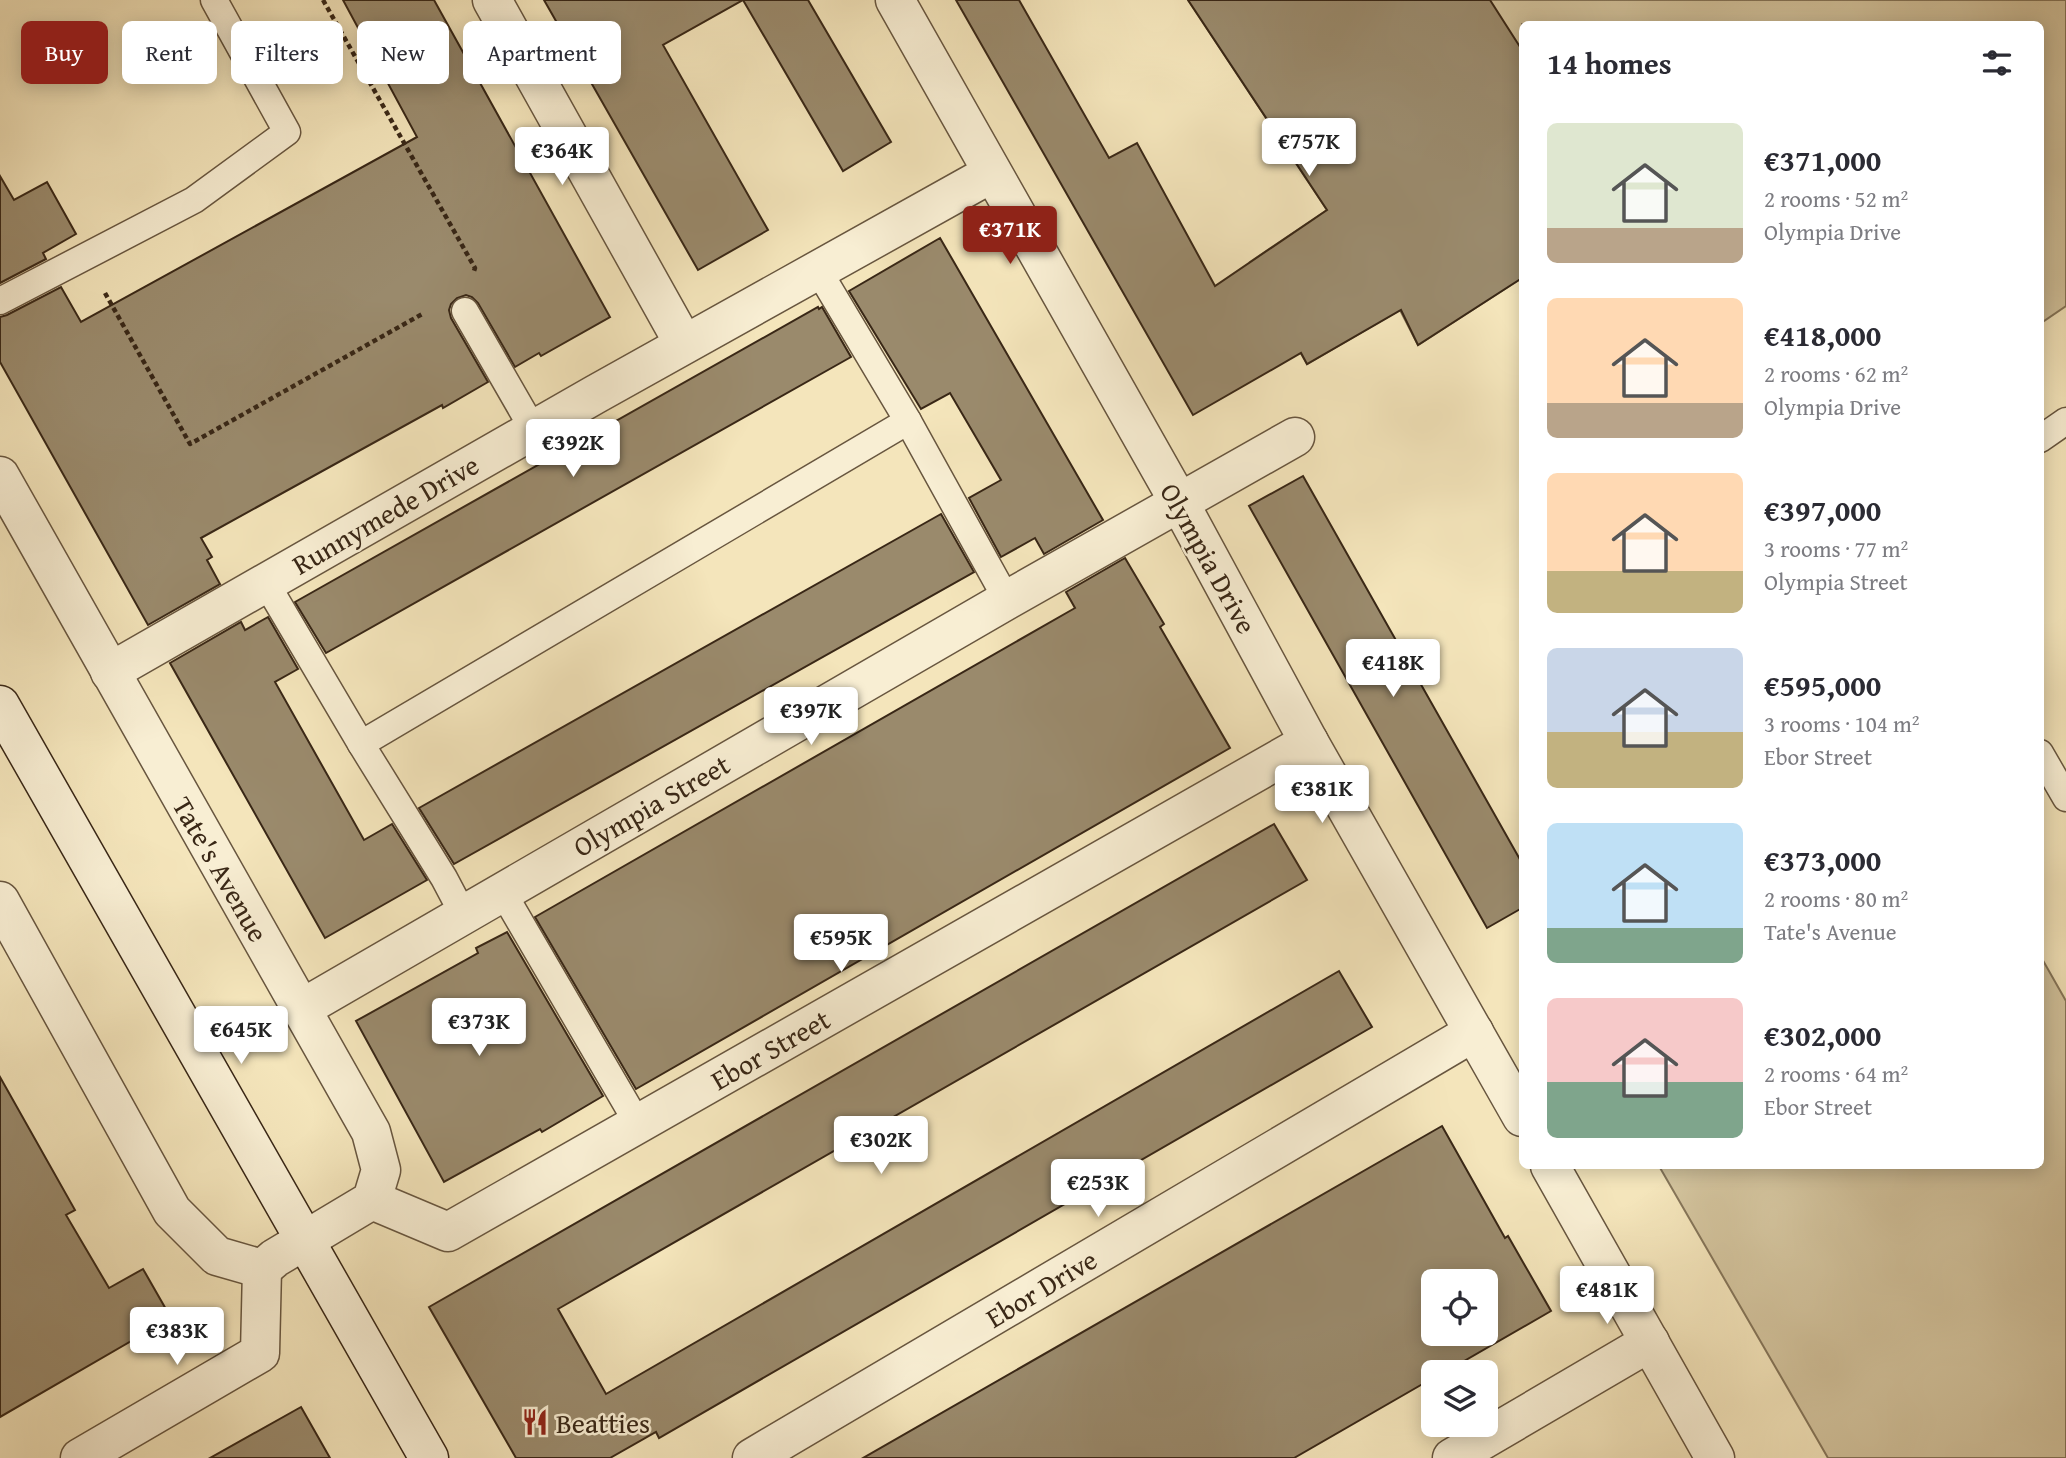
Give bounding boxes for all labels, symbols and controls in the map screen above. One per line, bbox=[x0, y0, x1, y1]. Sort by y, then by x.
chip: Buy bbox=[21, 21, 108, 84]
chip: Rent bbox=[122, 21, 217, 84]
chip: Filters bbox=[231, 21, 343, 84]
chip: New bbox=[357, 21, 449, 84]
chip: Apartment bbox=[463, 21, 621, 84]
text: 14 homes bbox=[1547, 41, 1672, 85]
icon: filters bbox=[1978, 44, 2016, 82]
pin: €757K bbox=[1260, 118, 1358, 178]
text: €757K bbox=[1278, 124, 1340, 157]
pin: €364K bbox=[513, 128, 611, 187]
text: €364K bbox=[531, 133, 593, 166]
text: €371,000 bbox=[1764, 138, 1881, 182]
icon: home bbox=[1603, 151, 1687, 235]
text: 2 rooms · 52 m² bbox=[1764, 182, 1908, 215]
pin: €371K bbox=[961, 206, 1059, 266]
text: €371K bbox=[979, 212, 1041, 245]
text: Olympia Drive bbox=[1764, 215, 1901, 248]
text: €418,000 bbox=[1764, 313, 1881, 357]
icon: home bbox=[1603, 326, 1687, 410]
text: 2 rooms · 62 m² bbox=[1764, 357, 1908, 390]
text: Olympia Drive bbox=[1764, 390, 1901, 423]
pin: €392K bbox=[524, 420, 622, 479]
text: €392K bbox=[542, 425, 604, 458]
street label: Runnymede Drive bbox=[284, 444, 486, 584]
street label: Olympia Drive bbox=[1151, 475, 1267, 641]
text: €397,000 bbox=[1764, 488, 1881, 532]
icon: home bbox=[1603, 501, 1687, 585]
text: 3 rooms · 77 m² bbox=[1764, 532, 1908, 565]
text: Olympia Street bbox=[1764, 565, 1908, 598]
pin: €418K bbox=[1344, 640, 1442, 699]
text: €418K bbox=[1362, 645, 1424, 678]
text: €595,000 bbox=[1764, 663, 1881, 707]
icon: home bbox=[1603, 676, 1687, 760]
pin: €397K bbox=[762, 688, 860, 747]
text: €397K bbox=[780, 693, 842, 726]
text: 3 rooms · 104 m² bbox=[1764, 707, 1919, 740]
text: Ebor Street bbox=[1764, 740, 1872, 773]
street label: Olympia Street bbox=[565, 743, 737, 866]
pin: €381K bbox=[1273, 766, 1371, 825]
text: €381K bbox=[1291, 771, 1353, 804]
street label: Tate's Avenue bbox=[163, 789, 279, 949]
text: €373,000 bbox=[1764, 838, 1881, 882]
icon: home bbox=[1603, 851, 1687, 935]
text: 2 rooms · 80 m² bbox=[1764, 882, 1908, 915]
pin: €595K bbox=[792, 914, 890, 974]
text: Tate's Avenue bbox=[1764, 915, 1897, 948]
text: €595K bbox=[810, 920, 872, 953]
pin: €373K bbox=[430, 998, 528, 1058]
street label: Ebor Street bbox=[703, 998, 837, 1100]
text: €373K bbox=[448, 1004, 510, 1037]
pin: €645K bbox=[192, 1006, 290, 1066]
text: €645K bbox=[210, 1012, 272, 1045]
text: €302,000 bbox=[1764, 1013, 1881, 1057]
icon: home bbox=[1603, 1026, 1687, 1110]
text: 2 rooms · 64 m² bbox=[1764, 1057, 1908, 1090]
text: Ebor Street bbox=[1764, 1090, 1872, 1123]
pin: €302K bbox=[832, 1116, 930, 1176]
text: €302K bbox=[850, 1122, 912, 1155]
pin: €253K bbox=[1049, 1160, 1147, 1219]
text: €253K bbox=[1067, 1165, 1129, 1198]
street label: Ebor Drive bbox=[978, 1239, 1104, 1337]
pin: €481K bbox=[1558, 1266, 1656, 1326]
map controls bbox=[1421, 1269, 1498, 1437]
button: locate bbox=[1421, 1269, 1498, 1346]
text: €481K bbox=[1576, 1272, 1638, 1305]
pin: €383K bbox=[128, 1308, 226, 1367]
text: €383K bbox=[146, 1313, 208, 1346]
button: layers bbox=[1421, 1360, 1498, 1437]
place label: Beatties bbox=[556, 1402, 650, 1443]
restaurant icon: Beatties bbox=[520, 1407, 550, 1437]

